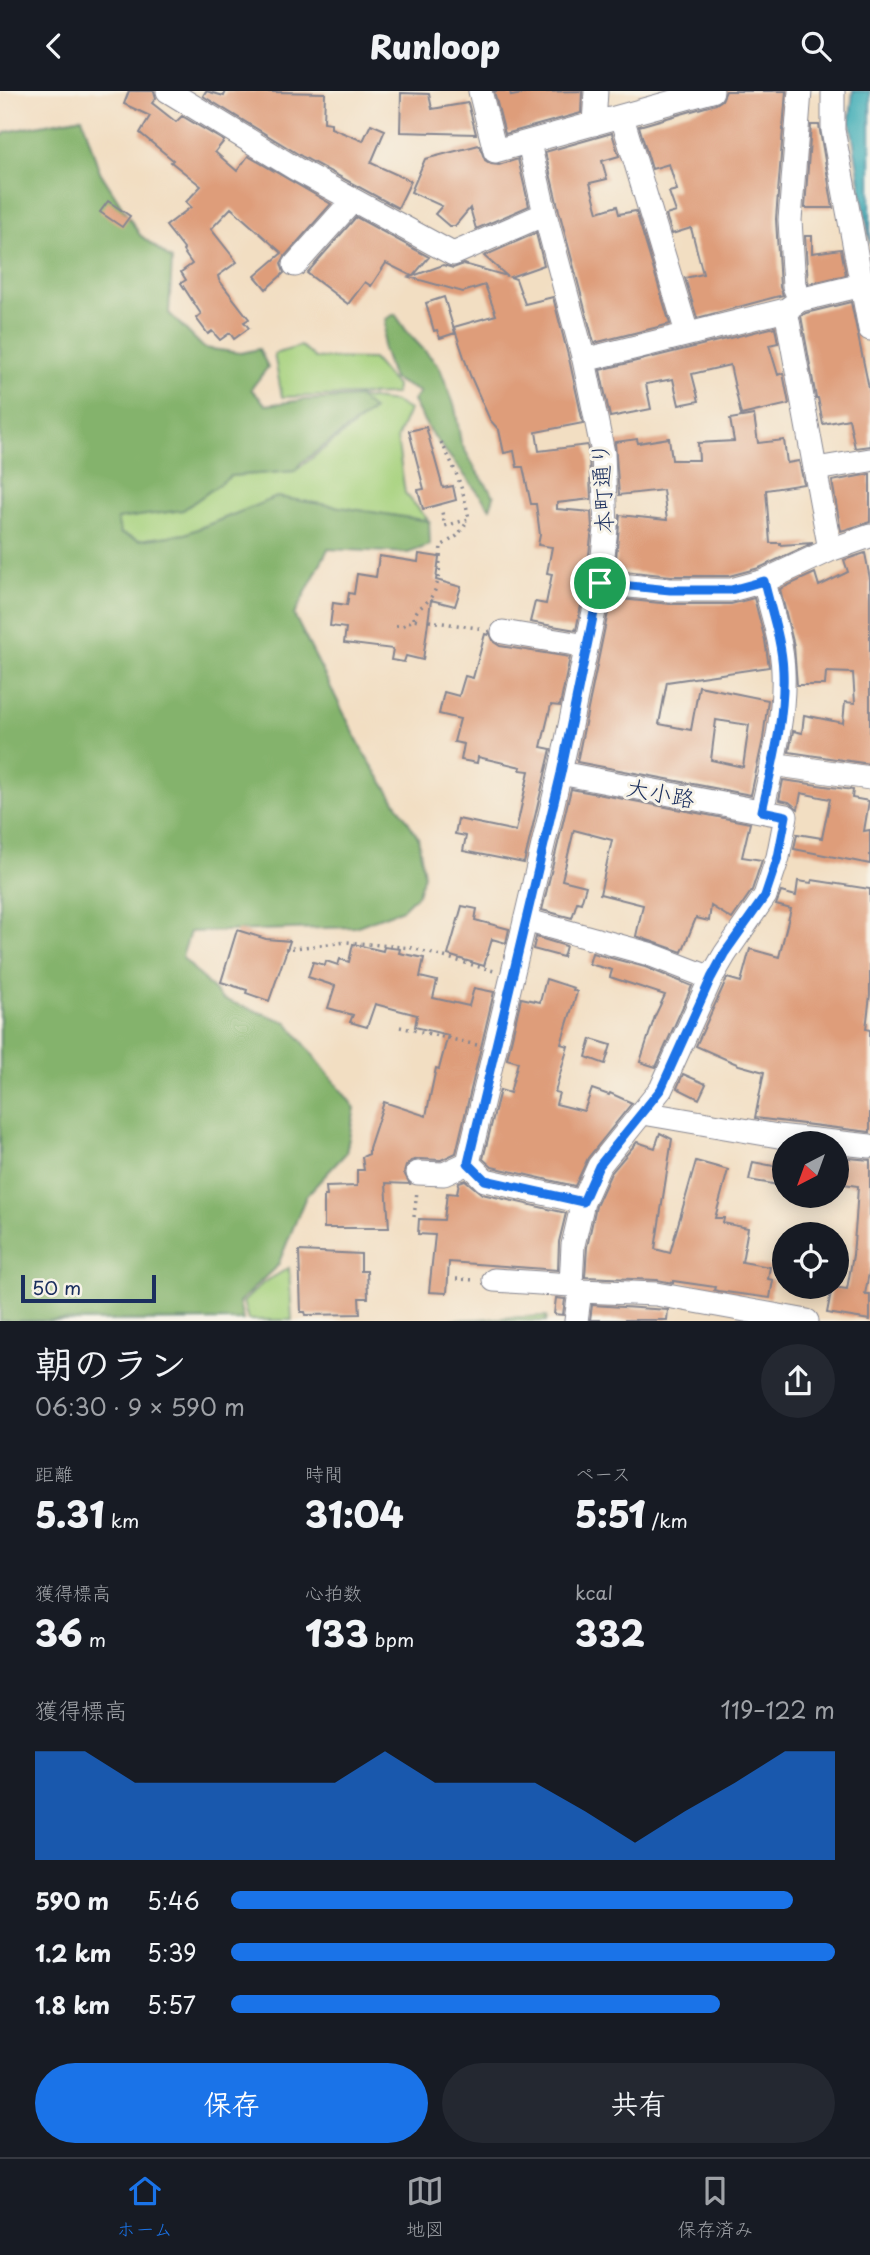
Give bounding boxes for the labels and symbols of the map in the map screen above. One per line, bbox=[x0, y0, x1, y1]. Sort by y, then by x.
street label: 本町通り bbox=[581, 441, 621, 535]
pin bbox=[570, 553, 630, 613]
street label: 大小路 bbox=[624, 768, 698, 816]
north arrow bbox=[772, 1131, 849, 1207]
scale bar bbox=[21, 1272, 156, 1303]

